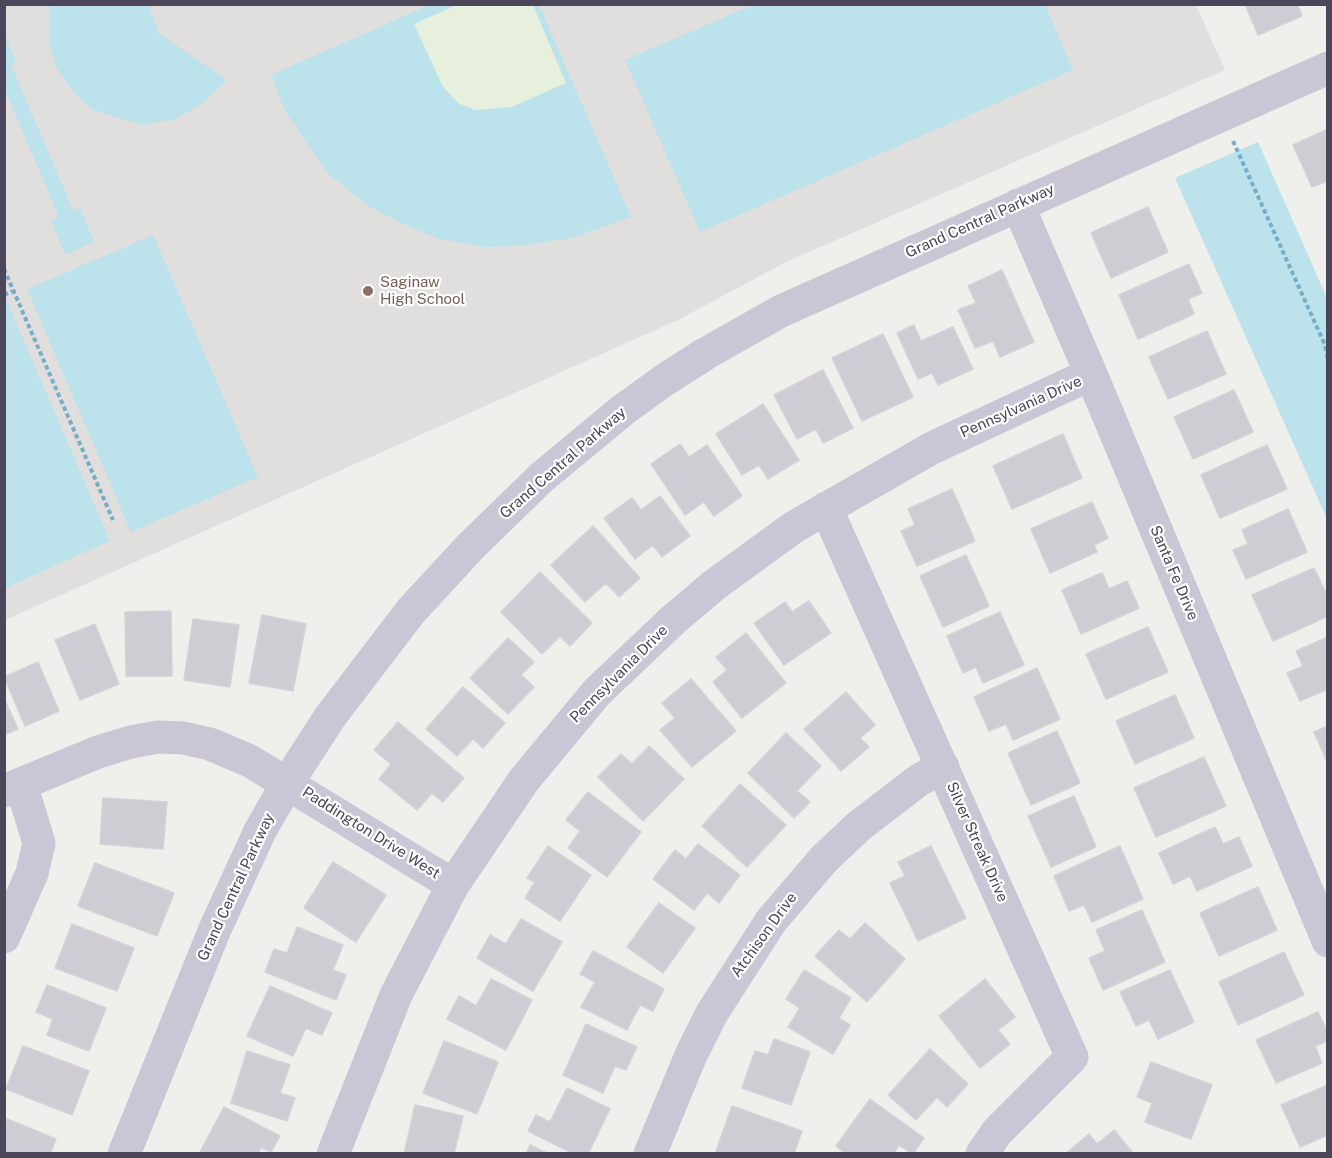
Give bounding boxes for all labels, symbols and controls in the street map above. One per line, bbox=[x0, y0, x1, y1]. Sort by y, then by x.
street label: Grand Central Parkway bbox=[903, 180, 1057, 262]
place label: Saginaw High School bbox=[380, 273, 465, 308]
marker: Saginaw High School bbox=[361, 284, 375, 298]
street label: Pennsylvania Drive bbox=[958, 372, 1084, 442]
street label: Grand Central Parkway bbox=[496, 403, 630, 523]
street label: Santa Fe Drive bbox=[1146, 523, 1202, 623]
street label: Pennsylvania Drive bbox=[566, 621, 672, 727]
street label: Silver Streak Drive bbox=[942, 779, 1012, 905]
street label: Paddington Drive West bbox=[299, 783, 443, 883]
street label: Grand Central Parkway bbox=[194, 810, 278, 964]
street label: Atchison Drive bbox=[727, 889, 801, 981]

